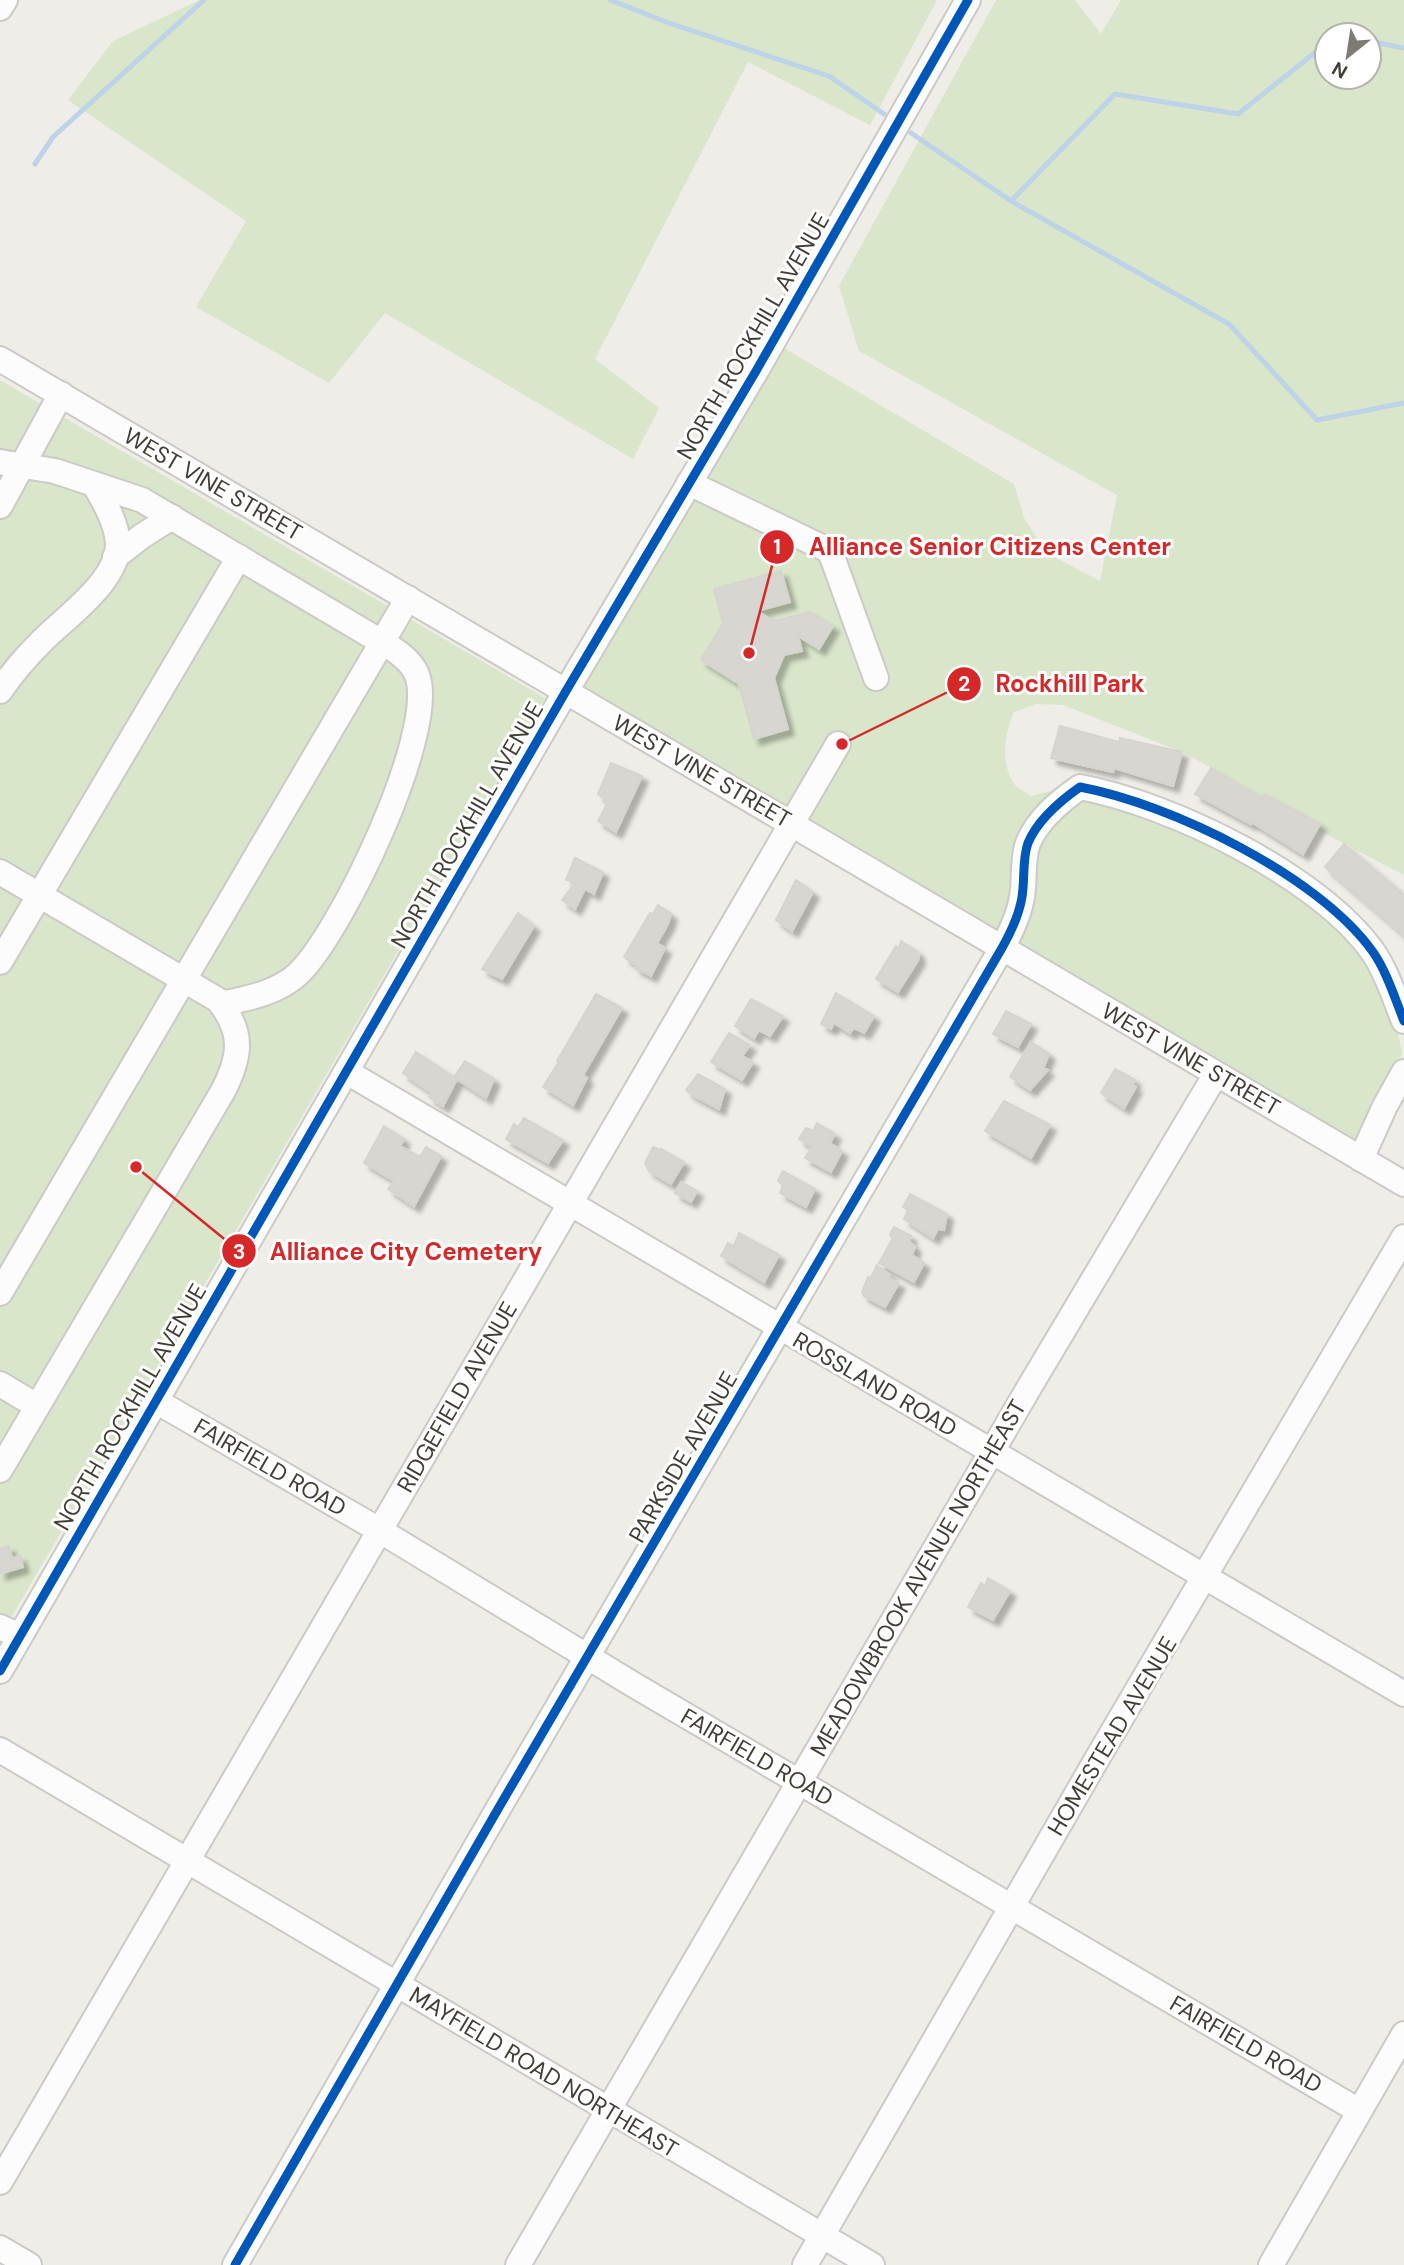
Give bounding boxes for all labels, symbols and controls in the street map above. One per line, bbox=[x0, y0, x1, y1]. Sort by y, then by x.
north arrow bbox=[1313, 21, 1383, 91]
text: N bbox=[1327, 56, 1352, 85]
street label: NORTH ROCKHILL AVENUE bbox=[670, 207, 836, 465]
street label: WEST VINE STREET bbox=[118, 421, 308, 547]
callout: Alliance Senior Citizens Center bbox=[759, 524, 1185, 569]
text: Alliance Senior Citizens Center bbox=[809, 531, 1171, 562]
text: 1 bbox=[773, 533, 781, 561]
callout: Rockhill Park bbox=[946, 661, 1158, 706]
text: Rockhill Park bbox=[995, 668, 1145, 699]
text: 2 bbox=[958, 670, 970, 698]
street label: NORTH ROCKHILL AVENUE bbox=[384, 696, 550, 954]
street label: WEST VINE STREET bbox=[607, 708, 797, 834]
street label: WEST VINE STREET bbox=[1096, 996, 1286, 1122]
callout: Alliance City Cemetery bbox=[221, 1229, 557, 1274]
text: Alliance City Cemetery bbox=[270, 1236, 543, 1267]
text: 3 bbox=[233, 1238, 245, 1266]
street label: NORTH ROCKHILL AVENUE bbox=[47, 1278, 213, 1536]
street label: RIDGEFIELD AVENUE bbox=[390, 1296, 524, 1498]
street label: ROSSLAND ROAD bbox=[787, 1325, 963, 1443]
street label: PARKSIDE AVENUE bbox=[622, 1366, 744, 1548]
street label: MEADOWBROOK AVENUE NORTHEAST bbox=[803, 1394, 1033, 1762]
street label: FAIRFIELD ROAD bbox=[188, 1411, 352, 1523]
street label: HOMESTEAD AVENUE bbox=[1041, 1631, 1183, 1841]
street label: FAIRFIELD ROAD bbox=[675, 1701, 839, 1813]
street label: MAYFIELD ROAD NORTHEAST bbox=[404, 1980, 684, 2164]
street label: FAIRFIELD ROAD bbox=[1164, 1988, 1328, 2100]

